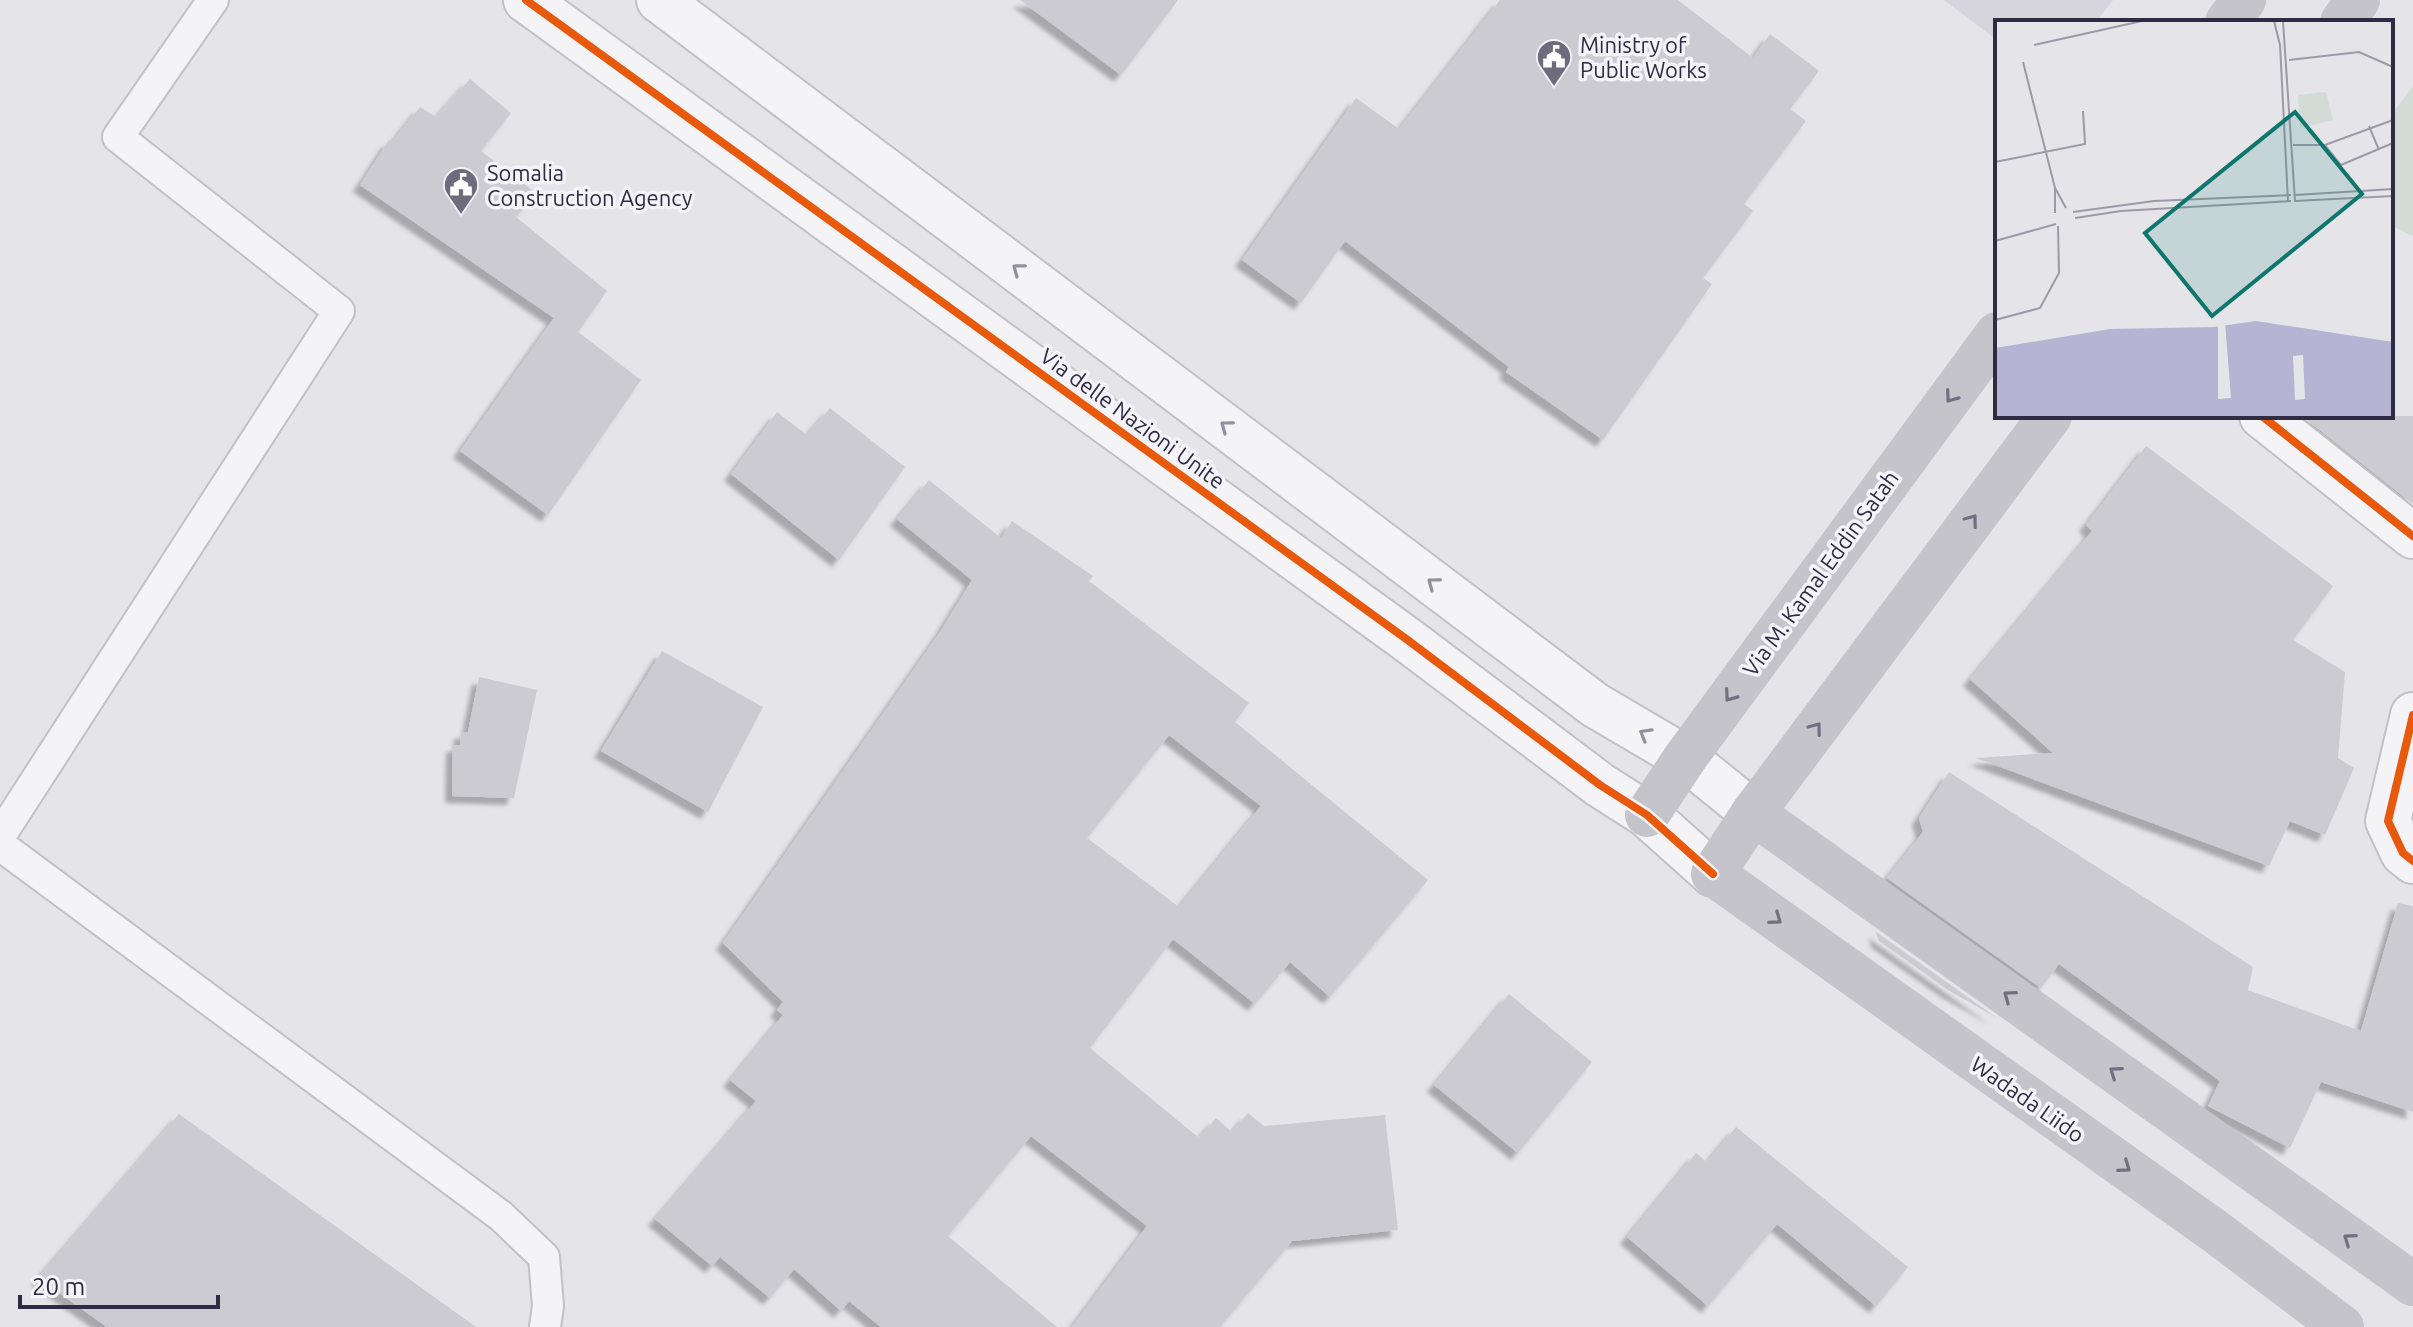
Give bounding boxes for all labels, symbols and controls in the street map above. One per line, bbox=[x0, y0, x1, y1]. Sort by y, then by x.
inset map bbox=[1995, 20, 2393, 418]
place label: Ministry of Public Works bbox=[1580, 32, 1707, 82]
public building icon: Ministry of Public Works bbox=[1535, 38, 1573, 88]
place label: Somalia Construction Agency bbox=[487, 160, 693, 210]
public building icon: Somalia Construction Agency bbox=[442, 166, 480, 216]
one-way arrow bbox=[1013, 265, 1027, 279]
street label: Via delle Nazioni Unite bbox=[1036, 343, 1230, 493]
one-way arrow bbox=[1946, 388, 1960, 403]
one-way arrow bbox=[1220, 421, 1235, 436]
street label: Via M. Kamal Eddin Satah bbox=[1737, 465, 1903, 681]
one-way arrow bbox=[1963, 514, 1977, 529]
one-way arrow bbox=[1428, 578, 1442, 592]
one-way arrow bbox=[1725, 688, 1740, 702]
one-way arrow bbox=[1807, 722, 1821, 737]
one-way arrow bbox=[1639, 728, 1653, 744]
one-way arrow bbox=[1768, 910, 1782, 924]
one-way arrow bbox=[2003, 992, 2018, 1006]
street label: Wadada Liido bbox=[1967, 1051, 2089, 1147]
one-way arrow bbox=[2109, 1067, 2123, 1082]
one-way arrow bbox=[2117, 1157, 2131, 1172]
one-way arrow bbox=[2344, 1234, 2358, 1249]
scale bar bbox=[20, 1259, 218, 1309]
text: 20 m bbox=[32, 1273, 85, 1300]

